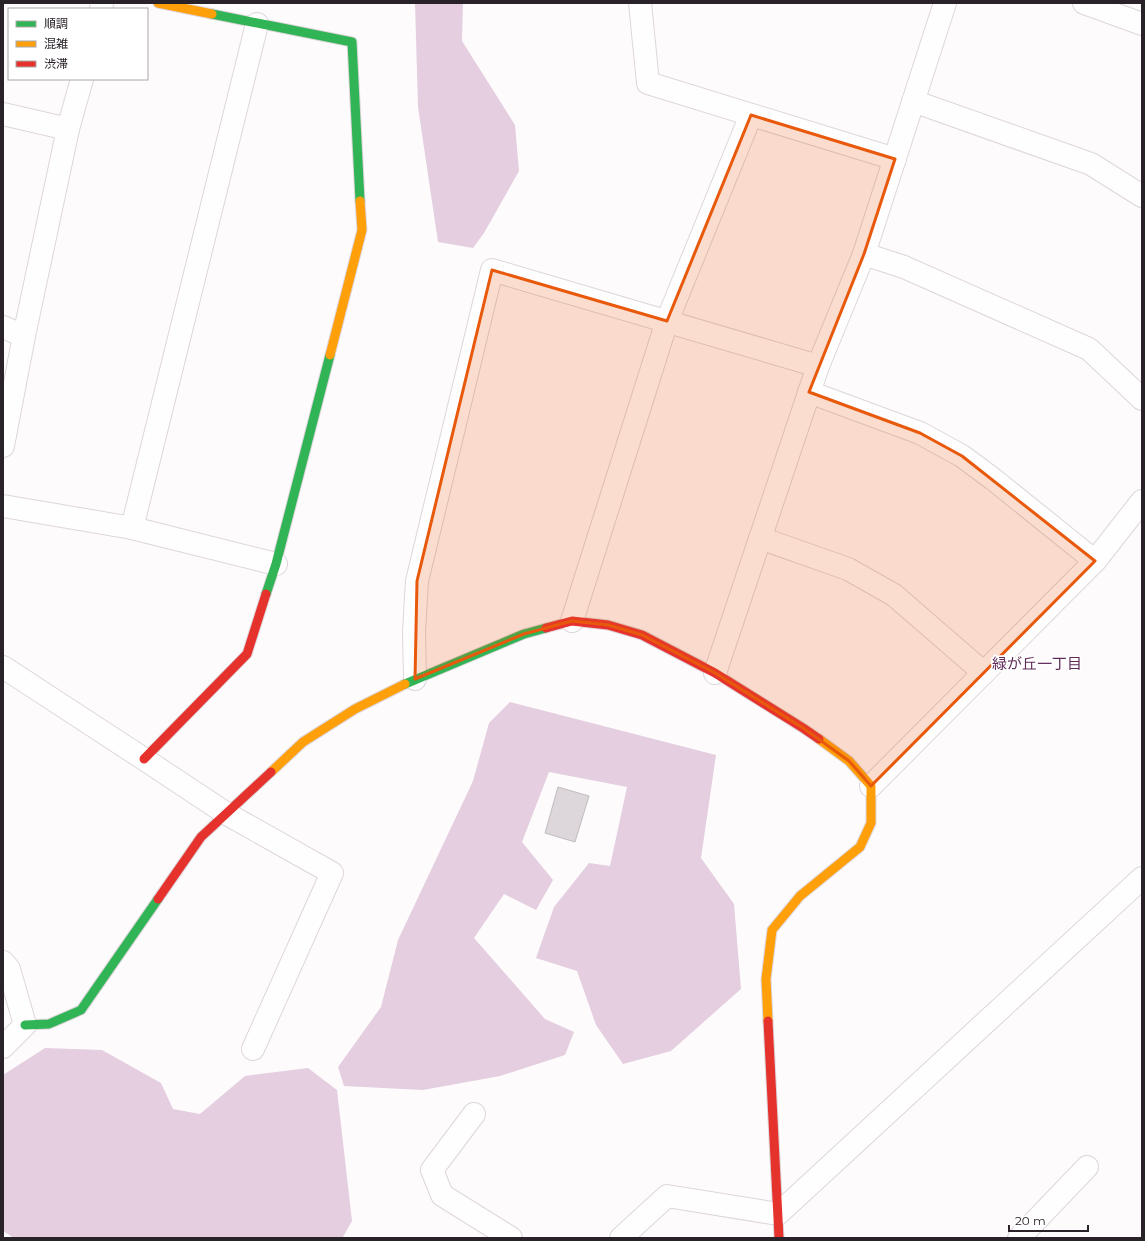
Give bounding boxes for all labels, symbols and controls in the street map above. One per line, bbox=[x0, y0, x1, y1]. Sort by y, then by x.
legend bbox=[8, 8, 148, 80]
text: 順調 bbox=[44, 16, 68, 31]
text: 混雑 bbox=[44, 36, 68, 51]
text: 渋滞 bbox=[44, 56, 68, 71]
district label: 緑が丘一丁目 bbox=[992, 654, 1082, 673]
scale bar bbox=[1009, 1207, 1088, 1233]
text: 20 m bbox=[1015, 1213, 1046, 1228]

